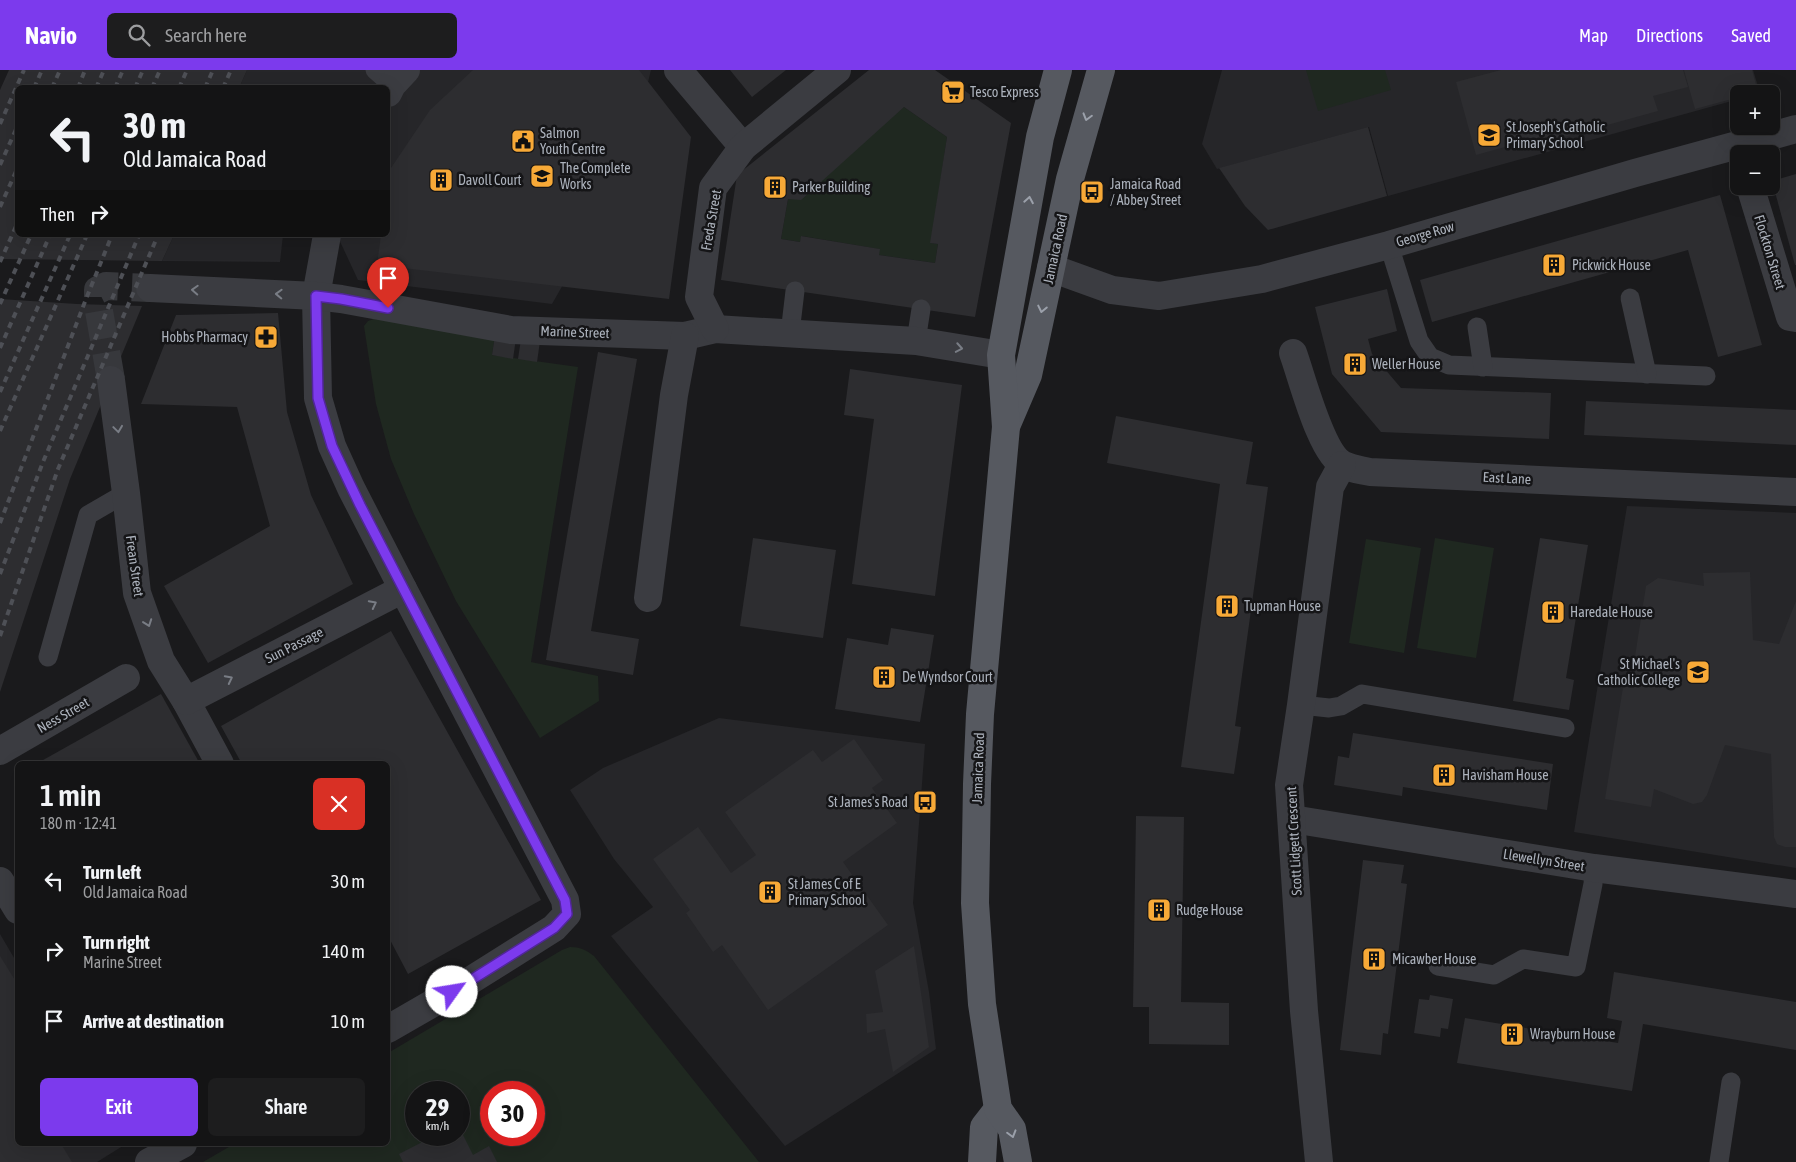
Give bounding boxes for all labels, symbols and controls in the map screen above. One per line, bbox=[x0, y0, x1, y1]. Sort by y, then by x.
search box bbox=[107, 13, 457, 58]
icon: search bbox=[125, 21, 153, 49]
text: Navio bbox=[25, 22, 77, 49]
text: Search here bbox=[165, 24, 247, 46]
text: Map bbox=[1579, 25, 1608, 46]
text: Directions bbox=[1636, 25, 1703, 46]
text: Saved bbox=[1731, 25, 1771, 46]
supermarket icon: Tesco Express bbox=[940, 79, 966, 105]
place label: Tesco Express bbox=[970, 84, 1039, 100]
map controls bbox=[1730, 85, 1780, 195]
button: + bbox=[1730, 85, 1780, 135]
icon: left bbox=[40, 105, 105, 170]
text: 30 m bbox=[123, 105, 186, 145]
one-way arrow bbox=[1083, 112, 1093, 121]
place label: St Joseph's Catholic Primary School bbox=[1506, 119, 1606, 151]
school or university icon: St Joseph's Catholic Primary School bbox=[1476, 122, 1502, 148]
place label: Salmon Youth Centre bbox=[540, 125, 605, 157]
public building icon: Salmon Youth Centre bbox=[510, 128, 536, 154]
button: − bbox=[1730, 145, 1780, 195]
text: Old Jamaica Road bbox=[123, 146, 267, 172]
place label: The Complete Works bbox=[560, 160, 631, 192]
school or university icon: The Complete Works bbox=[529, 163, 555, 189]
building icon: Davoll Court bbox=[428, 167, 454, 193]
place label: Davoll Court bbox=[458, 172, 522, 188]
building icon: Parker Building bbox=[762, 174, 788, 200]
place label: Jamaica Road / Abbey Street bbox=[1110, 176, 1181, 208]
place label: Parker Building bbox=[792, 179, 870, 195]
bus stop icon: Jamaica Road / Abbey Street bbox=[1079, 179, 1105, 205]
street label: Freda Street bbox=[698, 188, 724, 252]
one-way arrow bbox=[1024, 195, 1034, 204]
icon: right bbox=[85, 200, 113, 228]
text: Then bbox=[40, 203, 75, 225]
street label: Jamaica Road bbox=[1040, 213, 1070, 285]
street label: Flockton Street bbox=[1751, 213, 1789, 291]
street label: George Row bbox=[1394, 218, 1457, 250]
building icon: Pickwick House bbox=[1541, 252, 1567, 278]
pin bbox=[367, 257, 409, 308]
place label: Pickwick House bbox=[1572, 257, 1651, 273]
icon: arrive bbox=[374, 264, 402, 292]
one-way arrow bbox=[191, 285, 199, 296]
one-way arrow bbox=[274, 289, 282, 300]
one-way arrow bbox=[1037, 305, 1048, 314]
street label: Marine Street bbox=[540, 323, 610, 341]
pharmacy icon: Hobbs Pharmacy bbox=[253, 324, 279, 350]
place label: Hobbs Pharmacy bbox=[161, 329, 248, 345]
one-way arrow bbox=[954, 343, 963, 353]
building icon: Weller House bbox=[1342, 351, 1368, 377]
place label: Weller House bbox=[1372, 356, 1441, 372]
one-way arrow bbox=[112, 424, 122, 433]
street label: East Lane bbox=[1482, 469, 1532, 487]
street label: Frean Street bbox=[123, 534, 147, 598]
building icon: Tupman House bbox=[1214, 593, 1240, 619]
place label: Tupman House bbox=[1244, 598, 1321, 614]
building icon: Haredale House bbox=[1540, 599, 1566, 625]
one-way arrow bbox=[368, 600, 377, 610]
place label: Haredale House bbox=[1570, 604, 1653, 620]
one-way arrow bbox=[142, 618, 152, 627]
street label: Sun Passage bbox=[262, 624, 326, 666]
place label: St Michael's Catholic College bbox=[1597, 656, 1680, 688]
school or university icon: St Michael's Catholic College bbox=[1685, 659, 1711, 685]
building icon: De Wyndsor Court bbox=[871, 664, 897, 690]
place label: De Wyndsor Court bbox=[902, 669, 993, 685]
one-way arrow bbox=[224, 675, 233, 685]
street label: Ness Street bbox=[34, 694, 92, 736]
street label: Jamaica Road bbox=[969, 732, 987, 804]
building icon: Havisham House bbox=[1431, 762, 1457, 788]
place label: Havisham House bbox=[1462, 767, 1549, 783]
text: 1 min bbox=[40, 778, 101, 812]
button: close bbox=[313, 778, 365, 830]
street label: Scott Lidgett Crescent bbox=[1283, 786, 1305, 896]
bus stop icon: St James's Road bbox=[912, 789, 938, 815]
place label: St James's Road bbox=[828, 794, 908, 810]
text: 180 m · 12:41 bbox=[40, 814, 117, 832]
street label: Llewellyn Street bbox=[1502, 846, 1586, 874]
text: Turn left bbox=[83, 861, 141, 883]
icon: left bbox=[40, 867, 68, 895]
text: 30 m bbox=[331, 870, 365, 892]
place label: St James C of E Primary School bbox=[788, 876, 866, 908]
building icon: St James C of E Primary School bbox=[757, 879, 783, 905]
text: Old Jamaica Road bbox=[83, 883, 188, 901]
building icon: Rudge House bbox=[1146, 897, 1172, 923]
place label: Rudge House bbox=[1176, 902, 1243, 918]
text: Turn right bbox=[83, 931, 150, 953]
icon: right bbox=[40, 937, 68, 965]
text: 140 m bbox=[322, 940, 365, 962]
building icon: Micawber House bbox=[1361, 946, 1387, 972]
place label: Micawber House bbox=[1392, 951, 1476, 967]
text: Marine Street bbox=[83, 953, 162, 971]
position arrow bbox=[425, 965, 477, 1017]
icon: arrive bbox=[40, 1007, 68, 1035]
text: Arrive at destination bbox=[83, 1010, 224, 1032]
text: 10 m bbox=[331, 1010, 365, 1032]
building icon: Wrayburn House bbox=[1499, 1021, 1525, 1047]
place label: Wrayburn House bbox=[1530, 1026, 1615, 1042]
button: Exit bbox=[40, 1078, 198, 1136]
button: Share bbox=[208, 1078, 365, 1136]
speed limit sign: 30 bbox=[480, 1081, 545, 1146]
text: 29 bbox=[426, 1093, 449, 1121]
text: km/h bbox=[426, 1119, 449, 1133]
one-way arrow bbox=[1006, 1129, 1016, 1138]

